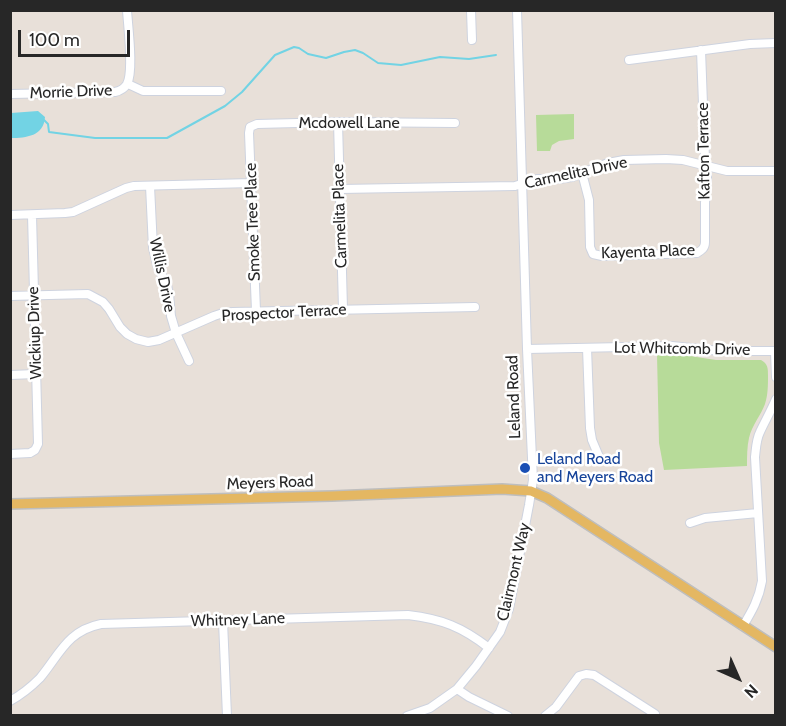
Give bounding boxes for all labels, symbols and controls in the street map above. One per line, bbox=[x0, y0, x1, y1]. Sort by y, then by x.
scale bar bbox=[21, 18, 134, 56]
text: 100 m bbox=[29, 29, 80, 51]
street label: Morrie Drive bbox=[29, 81, 113, 103]
street label: Kafton Terrace bbox=[694, 102, 714, 200]
street label: Mcdowell Lane bbox=[298, 113, 400, 133]
street label: Carmelita Drive bbox=[523, 153, 629, 193]
street label: Smoke Tree Place bbox=[241, 162, 265, 282]
street label: Carmelita Place bbox=[329, 163, 351, 269]
street label: Willis Drive bbox=[145, 236, 179, 314]
street label: Kayenta Place bbox=[601, 241, 695, 263]
street label: Wickiup Drive bbox=[24, 286, 46, 380]
street label: Prospector Terrace bbox=[221, 300, 347, 326]
street label: Lot Whitcomb Drive bbox=[614, 338, 750, 360]
street label: Leland Road bbox=[503, 355, 525, 439]
place label: Leland Road and Meyers Road bbox=[537, 449, 653, 487]
marker: Leland Road and Meyers Road bbox=[518, 461, 532, 475]
street label: Meyers Road bbox=[226, 472, 314, 494]
street label: Clairmont Way bbox=[493, 521, 535, 623]
street label: Whitney Lane bbox=[191, 609, 285, 631]
north arrow bbox=[708, 648, 768, 708]
text: N bbox=[740, 680, 762, 702]

